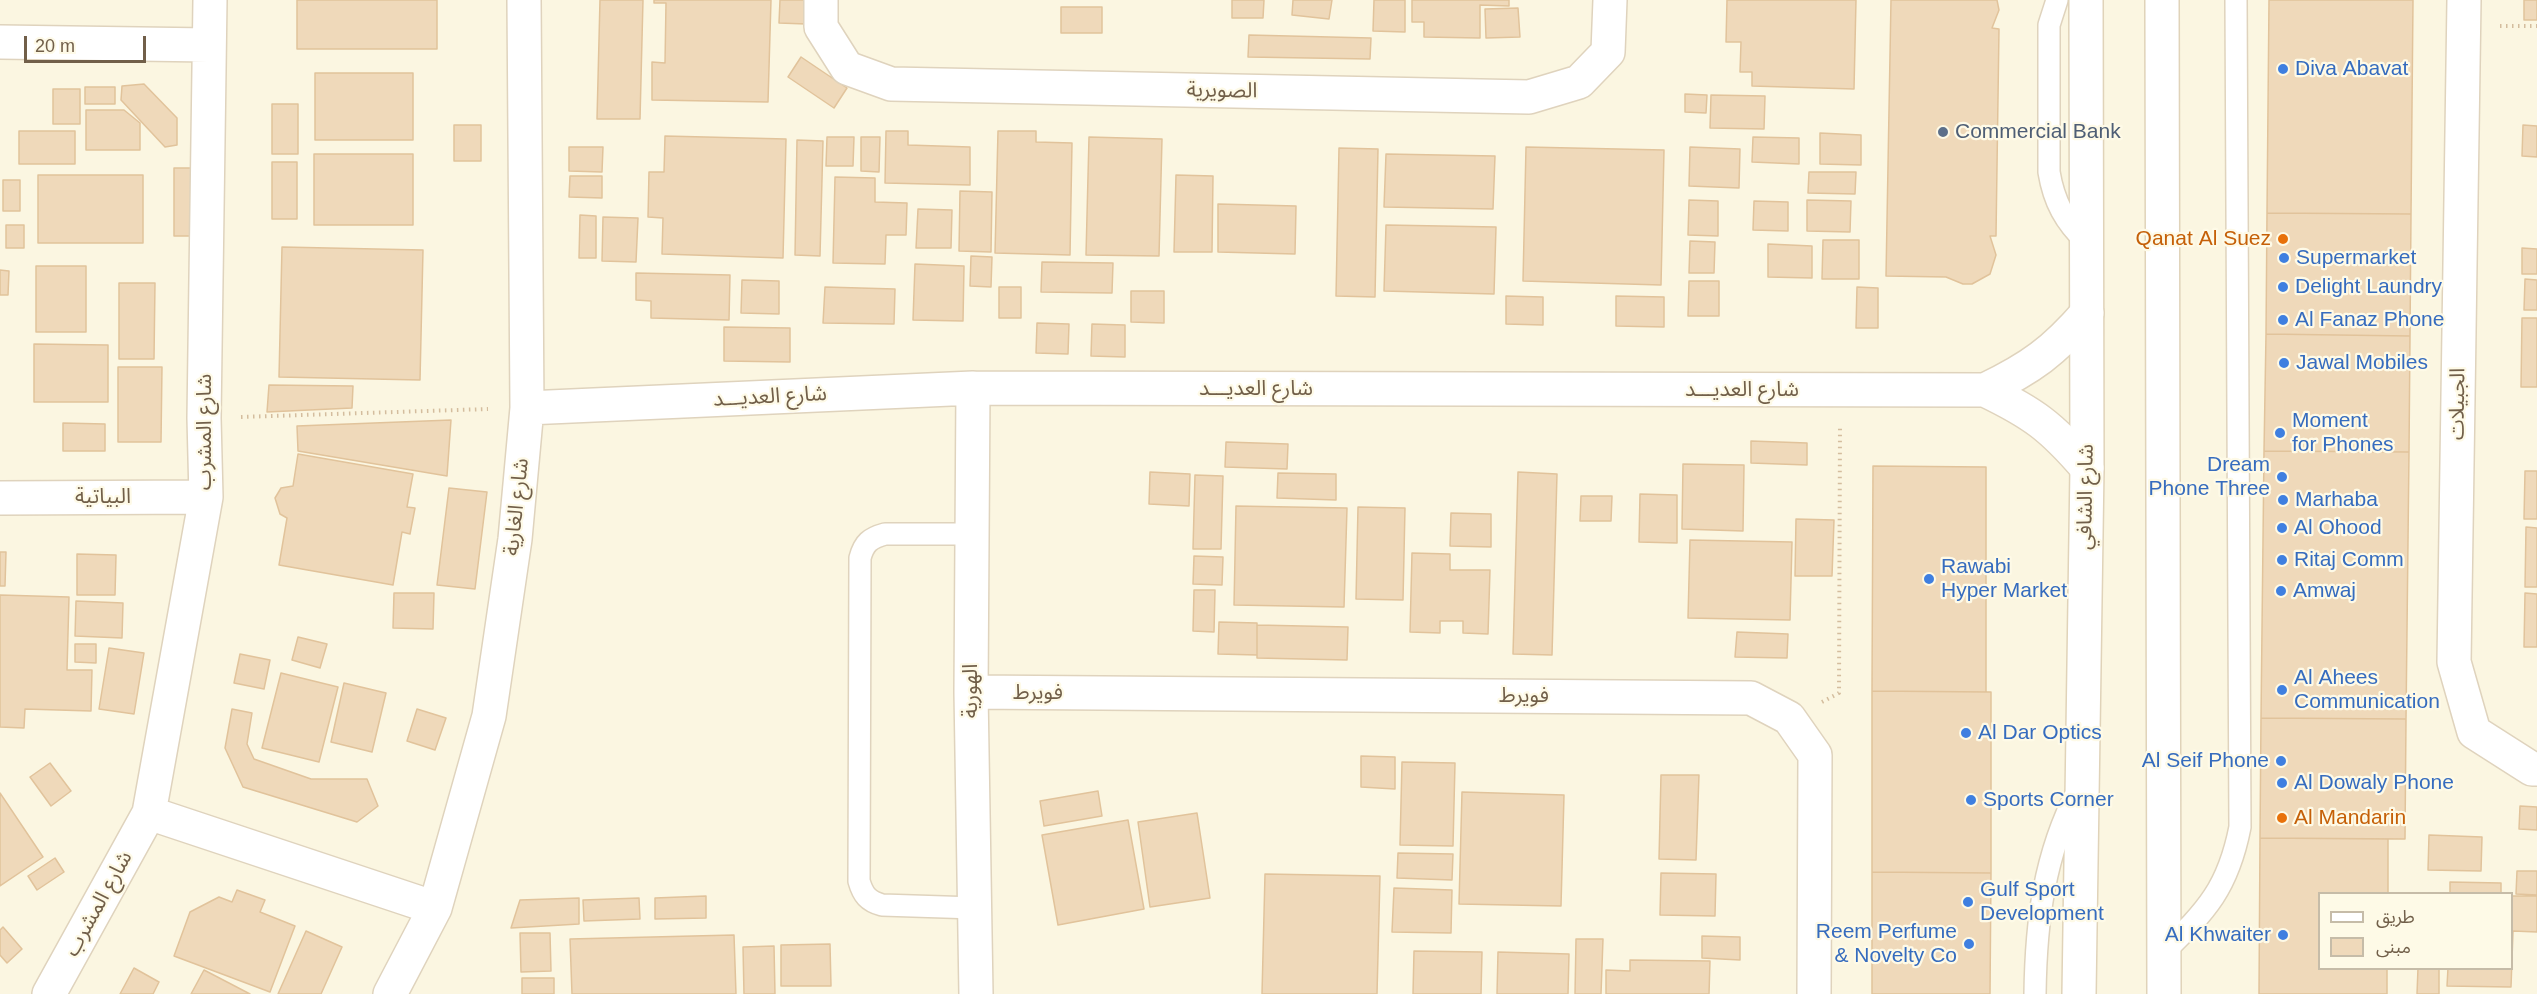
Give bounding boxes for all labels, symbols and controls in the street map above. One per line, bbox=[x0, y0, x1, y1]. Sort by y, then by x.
scale bar bbox=[27, 24, 148, 62]
text: 20 m bbox=[35, 36, 75, 56]
place label: Diva Abavat bbox=[2295, 56, 2408, 82]
marker: Diva Abavat bbox=[2276, 62, 2290, 76]
street label: الصويرية bbox=[1186, 78, 1258, 104]
place label: Commercial Bank bbox=[1955, 119, 2121, 145]
marker: Commercial Bank bbox=[1936, 125, 1950, 139]
place label: Qanat Al Suez bbox=[2136, 226, 2271, 252]
marker: Qanat Al Suez bbox=[2276, 232, 2290, 246]
place label: Supermarket bbox=[2296, 245, 2416, 271]
marker: Supermarket bbox=[2277, 251, 2291, 265]
place label: Delight Laundry bbox=[2295, 274, 2442, 300]
marker: Delight Laundry bbox=[2276, 280, 2290, 294]
place label: Al Fanaz Phone bbox=[2295, 307, 2444, 333]
marker: Al Fanaz Phone bbox=[2276, 313, 2290, 327]
place label: Jawal Mobiles bbox=[2296, 350, 2428, 376]
marker: Jawal Mobiles bbox=[2277, 356, 2291, 370]
street label: الجبيلات bbox=[2445, 368, 2471, 440]
street label: شارع المشرب bbox=[192, 374, 218, 490]
street label: شارع العديـــد bbox=[1199, 376, 1313, 402]
street label: شارع العديـــد bbox=[1685, 377, 1799, 403]
street label: شارع العديـــد bbox=[713, 381, 827, 413]
place label: Moment for Phones bbox=[2292, 408, 2394, 458]
marker: Moment for Phones bbox=[2273, 426, 2287, 440]
street label: شارع الشافي bbox=[2072, 444, 2100, 550]
place label: Dream Phone Three bbox=[2149, 452, 2270, 502]
street label: شارع الغارية bbox=[499, 457, 535, 557]
marker: Dream Phone Three bbox=[2275, 470, 2289, 484]
street label: البياتية bbox=[75, 484, 131, 510]
place label: Marhaba bbox=[2295, 487, 2378, 513]
marker: Marhaba bbox=[2276, 493, 2290, 507]
place label: Al Ohood bbox=[2294, 515, 2382, 541]
marker: Al Ohood bbox=[2275, 521, 2289, 535]
place label: Ritaj Comm bbox=[2294, 547, 2404, 573]
marker: Ritaj Comm bbox=[2275, 553, 2289, 567]
place label: Rawabi Hyper Market bbox=[1941, 554, 2067, 604]
marker: Rawabi Hyper Market bbox=[1922, 572, 1936, 586]
place label: Amwaj bbox=[2293, 578, 2356, 604]
marker: Amwaj bbox=[2274, 584, 2288, 598]
street label: الهورية bbox=[958, 664, 984, 718]
place label: Al Ahees Communication bbox=[2294, 665, 2440, 715]
street label: فويرط bbox=[1013, 680, 1063, 706]
street label: فويرط bbox=[1499, 683, 1549, 709]
marker: Al Ahees Communication bbox=[2275, 683, 2289, 697]
place label: Al Dar Optics bbox=[1978, 720, 2102, 746]
marker: Al Dar Optics bbox=[1959, 726, 1973, 740]
place label: Al Seif Phone bbox=[2142, 748, 2269, 774]
marker: Al Seif Phone bbox=[2274, 754, 2288, 768]
place label: Al Dowaly Phone bbox=[2294, 770, 2454, 796]
marker: Al Dowaly Phone bbox=[2275, 776, 2289, 790]
place label: Sports Corner bbox=[1983, 787, 2114, 813]
marker: Sports Corner bbox=[1964, 793, 1978, 807]
place label: Al Mandarin bbox=[2294, 805, 2406, 831]
marker: Al Mandarin bbox=[2275, 811, 2289, 825]
street label: شارع المشرب bbox=[60, 847, 138, 961]
place label: Gulf Sport Development bbox=[1980, 877, 2104, 927]
legend bbox=[2318, 892, 2513, 970]
marker: Gulf Sport Development bbox=[1961, 895, 1975, 909]
text: طريق bbox=[2376, 907, 2415, 927]
place label: Reem Perfume & Novelty Co bbox=[1816, 919, 1957, 969]
place label: Al Khwaiter bbox=[2165, 922, 2271, 948]
marker: Al Khwaiter bbox=[2276, 928, 2290, 942]
marker: Reem Perfume & Novelty Co bbox=[1962, 937, 1976, 951]
text: مبنى bbox=[2376, 937, 2411, 957]

